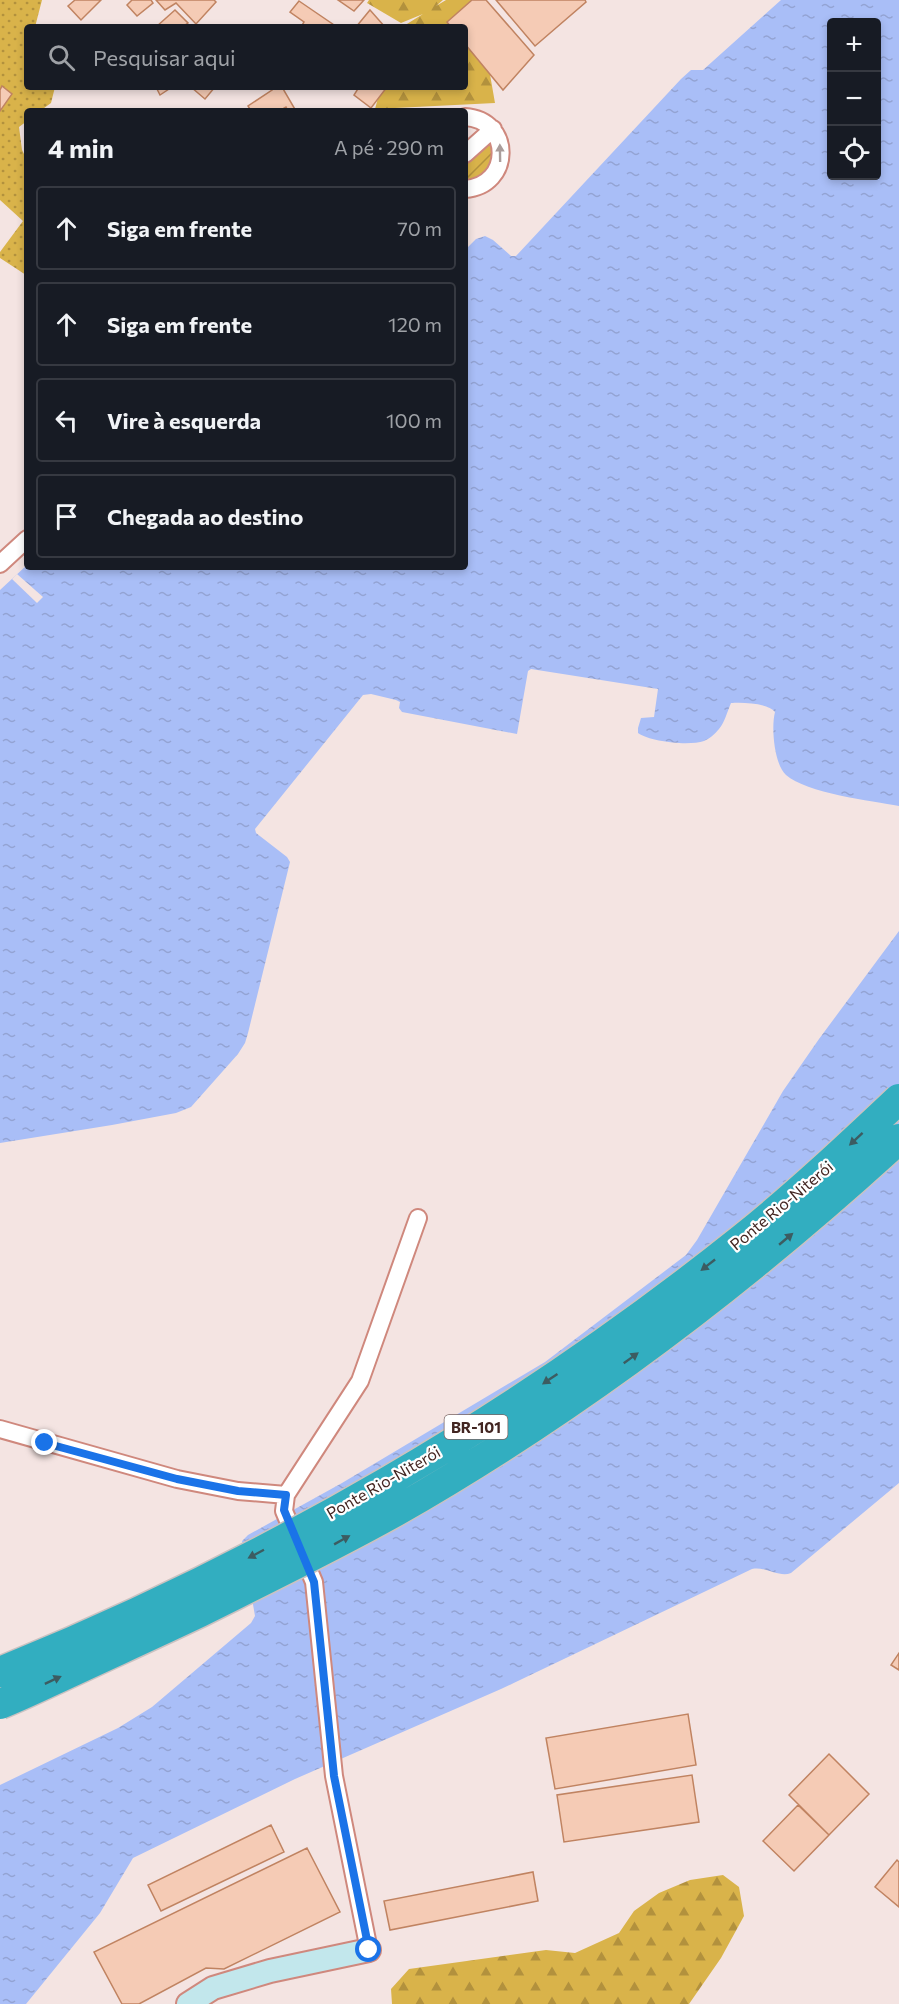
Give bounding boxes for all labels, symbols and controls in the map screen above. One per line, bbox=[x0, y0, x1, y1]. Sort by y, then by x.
map controls bbox=[827, 18, 881, 180]
button: + bbox=[827, 18, 881, 72]
search box bbox=[24, 24, 468, 90]
icon: search bbox=[45, 41, 78, 74]
text: Pesquisar aqui bbox=[93, 44, 236, 71]
button: − bbox=[827, 72, 881, 126]
button: locate bbox=[827, 126, 881, 180]
text: 4 min bbox=[48, 132, 114, 163]
text: A pé · 290 m bbox=[334, 135, 444, 159]
one-way arrow bbox=[495, 143, 505, 162]
icon: ahead bbox=[50, 212, 83, 245]
text: Siga em frente bbox=[107, 215, 252, 242]
text: 70 m bbox=[397, 216, 442, 240]
icon: ahead bbox=[50, 308, 83, 341]
text: Siga em frente bbox=[107, 311, 252, 338]
text: 120 m bbox=[388, 312, 442, 336]
icon: left bbox=[50, 404, 83, 437]
text: Vire à esquerda bbox=[107, 407, 261, 434]
text: 100 m bbox=[386, 408, 442, 432]
icon: arrive bbox=[50, 500, 83, 533]
text: Chegada ao destino bbox=[107, 503, 303, 530]
one-way arrow bbox=[849, 1132, 864, 1146]
street label: Ponte Rio-Niterói bbox=[726, 1156, 836, 1254]
one-way arrow bbox=[778, 1232, 794, 1245]
one-way arrow bbox=[700, 1259, 715, 1271]
one-way arrow bbox=[623, 1352, 639, 1364]
one-way arrow bbox=[541, 1374, 558, 1385]
road number: BR-101 bbox=[444, 1415, 508, 1439]
route end bbox=[31, 1429, 57, 1455]
street label: Ponte Rio-Niterói bbox=[323, 1442, 443, 1522]
one-way arrow bbox=[334, 1535, 351, 1545]
one-way arrow bbox=[247, 1549, 264, 1559]
one-way arrow bbox=[45, 1675, 62, 1684]
route start bbox=[355, 1936, 381, 1962]

